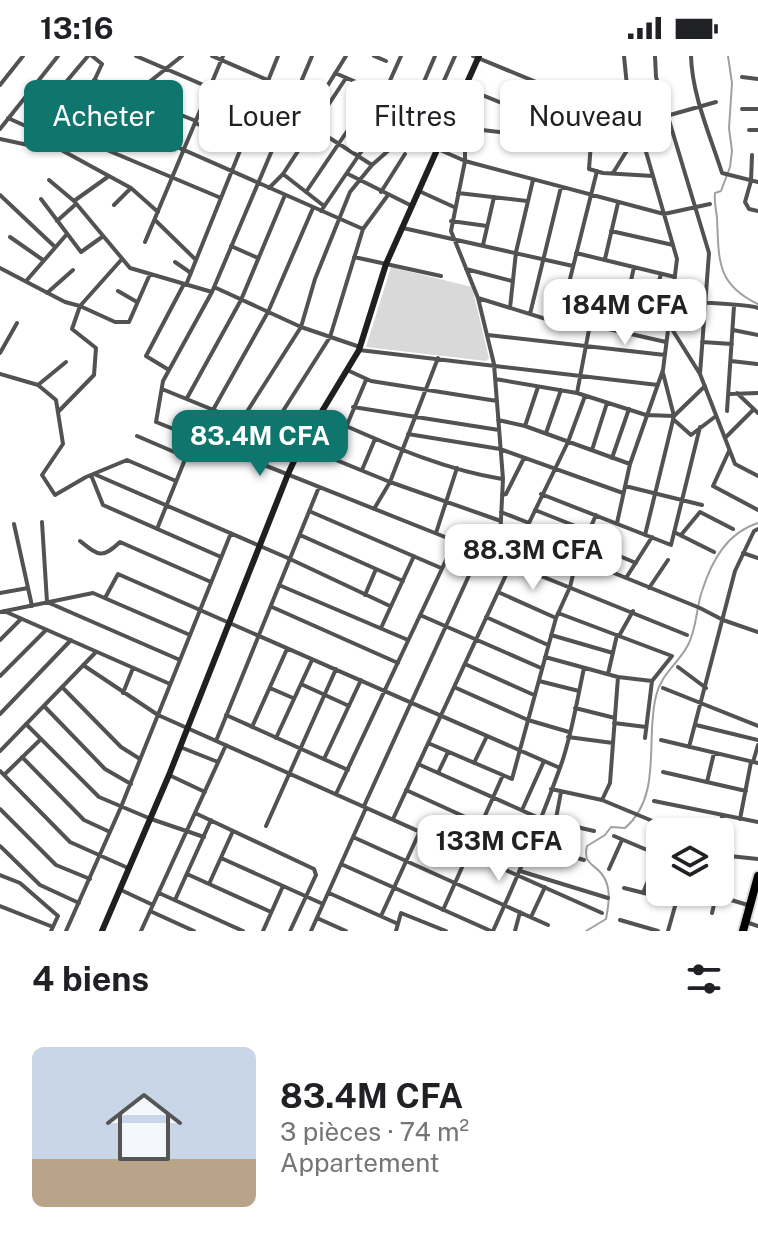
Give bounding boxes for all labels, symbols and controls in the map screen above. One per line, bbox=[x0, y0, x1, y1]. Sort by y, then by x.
text: 13:16 bbox=[40, 10, 114, 46]
chip: Acheter bbox=[24, 80, 183, 152]
chip: Louer bbox=[199, 80, 330, 152]
chip: Filtres bbox=[346, 80, 484, 152]
chip: Nouveau bbox=[500, 80, 671, 152]
pin: 184M CFA bbox=[542, 279, 708, 347]
text: 184M CFA bbox=[561, 289, 689, 320]
pin: 83.4M CFA bbox=[168, 410, 352, 478]
text: 83.4M CFA bbox=[190, 420, 330, 451]
pin: 88.3M CFA bbox=[441, 524, 625, 592]
text: 88.3M CFA bbox=[463, 534, 603, 565]
pin: 133M CFA bbox=[416, 815, 582, 883]
map controls bbox=[646, 818, 734, 906]
button: layers bbox=[646, 818, 734, 906]
text: 133M CFA bbox=[435, 825, 563, 856]
icon: filters bbox=[682, 957, 726, 1001]
text: 4 biens bbox=[32, 959, 149, 999]
text: 83.4M CFA bbox=[280, 1076, 463, 1116]
icon: home bbox=[96, 1079, 192, 1175]
text: 3 pièces · 74 m² bbox=[280, 1116, 469, 1147]
text: Appartement bbox=[280, 1147, 440, 1178]

